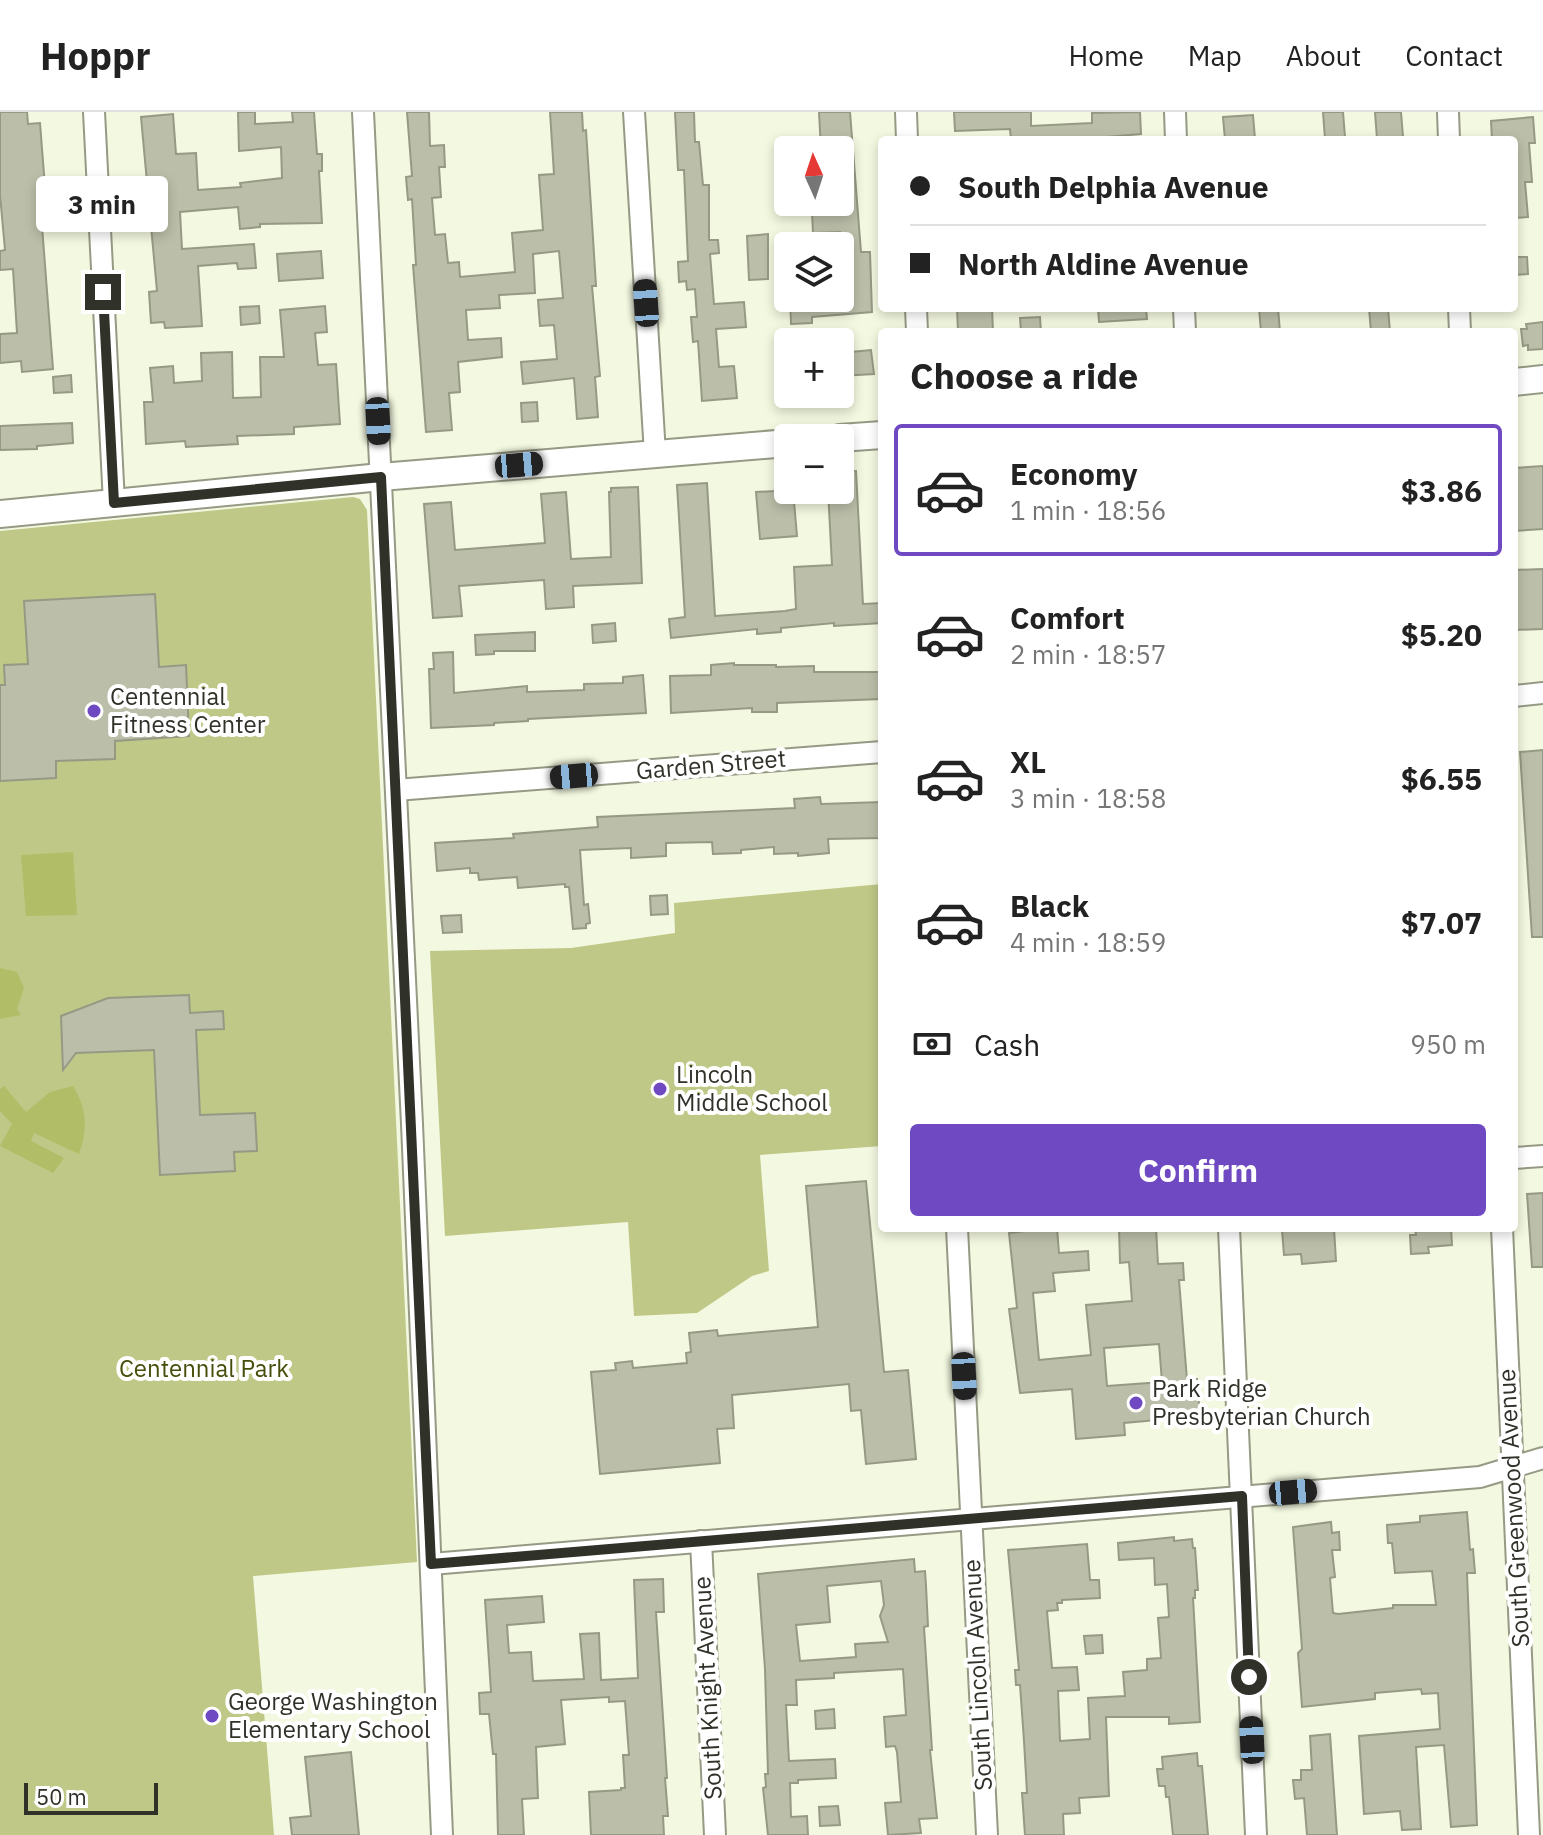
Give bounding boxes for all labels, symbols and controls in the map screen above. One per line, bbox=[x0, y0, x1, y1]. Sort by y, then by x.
text: Hoppr bbox=[40, 31, 151, 80]
text: Home bbox=[1068, 37, 1144, 74]
text: Map bbox=[1188, 37, 1242, 74]
text: About bbox=[1286, 37, 1361, 74]
text: Contact bbox=[1405, 37, 1503, 74]
north arrow bbox=[774, 136, 854, 216]
map controls bbox=[774, 136, 854, 504]
text: South Delphia Avenue bbox=[958, 167, 1269, 206]
callout: 3 min bbox=[37, 176, 169, 232]
text: 3 min bbox=[68, 187, 136, 221]
button: layers bbox=[774, 232, 854, 312]
text: North Aldine Avenue bbox=[958, 244, 1249, 283]
route end bbox=[85, 274, 121, 310]
car bbox=[632, 278, 660, 328]
button: + bbox=[774, 328, 854, 408]
text: Choose a ride bbox=[910, 352, 1138, 399]
car bbox=[365, 396, 391, 446]
button: − bbox=[774, 424, 854, 504]
car bbox=[494, 451, 544, 479]
icon: car bbox=[914, 454, 986, 526]
text: Economy bbox=[1010, 454, 1138, 493]
text: $3.86 bbox=[1401, 471, 1482, 510]
text: 1 min · 18:56 bbox=[1010, 493, 1166, 527]
icon: car bbox=[914, 598, 986, 670]
text: Comfort bbox=[1010, 598, 1125, 637]
text: $5.20 bbox=[1401, 615, 1482, 654]
text: 2 min · 18:57 bbox=[1010, 637, 1166, 671]
place label: Centennial Fitness Center bbox=[110, 680, 266, 740]
marker: Centennial Fitness Center bbox=[85, 702, 103, 720]
street label: Garden Street bbox=[635, 742, 787, 786]
icon: car bbox=[914, 742, 986, 814]
text: XL bbox=[1010, 742, 1046, 781]
text: $6.55 bbox=[1401, 759, 1482, 798]
car bbox=[549, 762, 599, 790]
text: 3 min · 18:58 bbox=[1010, 781, 1166, 815]
icon: car bbox=[914, 886, 986, 958]
text: Black bbox=[1010, 886, 1089, 925]
text: $7.07 bbox=[1401, 903, 1482, 942]
text: 4 min · 18:59 bbox=[1010, 925, 1166, 959]
icon: cash bbox=[910, 1022, 954, 1066]
text: Cash bbox=[974, 1025, 1040, 1064]
text: 950 m bbox=[1410, 1027, 1486, 1061]
place label: Lincoln Middle School bbox=[676, 1058, 828, 1118]
marker: Lincoln Middle School bbox=[651, 1080, 669, 1098]
button: Confirm bbox=[910, 1124, 1486, 1216]
car bbox=[951, 1351, 977, 1401]
park label: Centennial Park bbox=[119, 1352, 289, 1384]
street label: South Greenwood Avenue bbox=[1490, 1368, 1536, 1648]
place label: Park Ridge Presbyterian Church bbox=[1152, 1372, 1371, 1432]
marker: Park Ridge Presbyterian Church bbox=[1127, 1394, 1145, 1412]
car bbox=[1268, 1478, 1318, 1506]
street label: South Lincoln Avenue bbox=[955, 1559, 999, 1792]
street label: South Knight Avenue bbox=[685, 1575, 729, 1801]
route start bbox=[1231, 1659, 1267, 1695]
place label: George Washington Elementary School bbox=[228, 1685, 438, 1745]
marker: George Washington Elementary School bbox=[203, 1707, 221, 1725]
car bbox=[1239, 1715, 1265, 1765]
scale bar bbox=[24, 1779, 158, 1815]
text: 50 m bbox=[36, 1782, 87, 1811]

